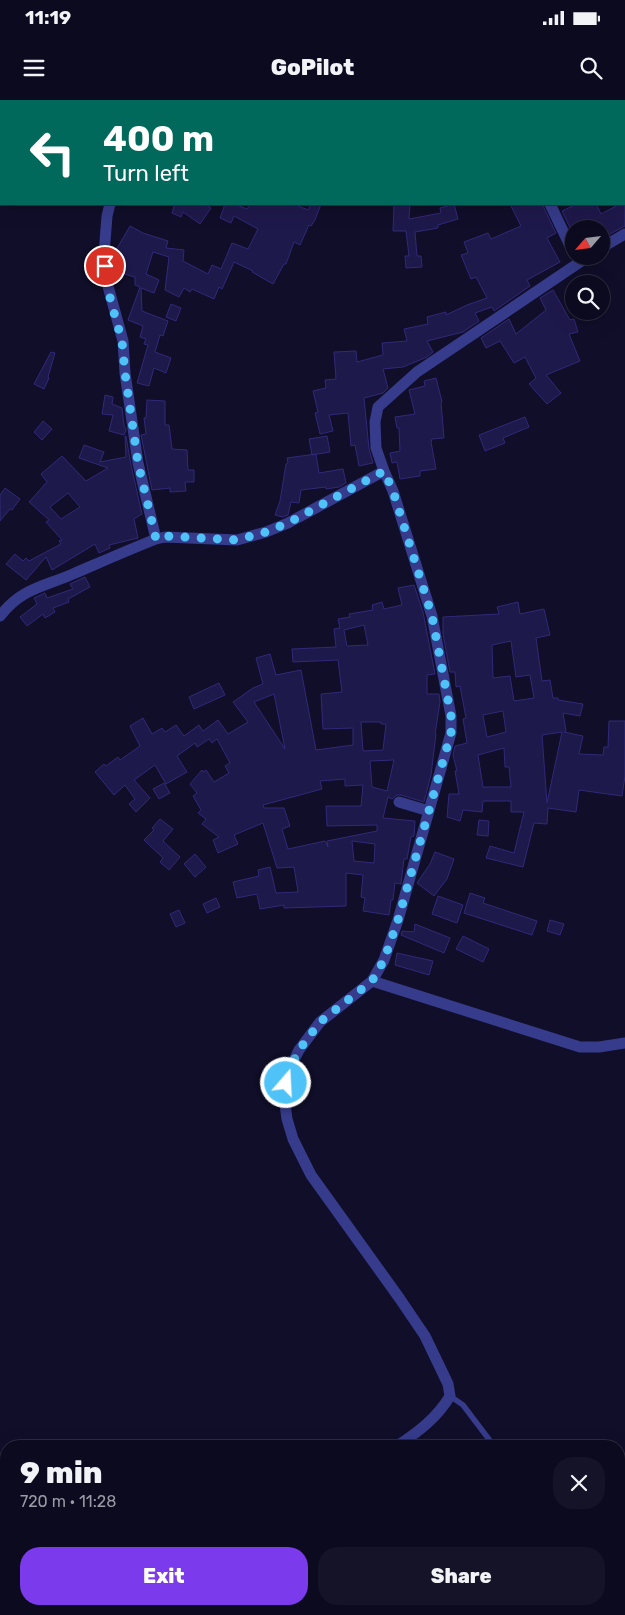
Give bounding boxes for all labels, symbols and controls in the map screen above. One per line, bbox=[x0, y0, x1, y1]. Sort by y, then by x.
text: 11:19 bbox=[25, 6, 71, 29]
icon: menu bbox=[20, 54, 48, 82]
text: GoPilot bbox=[271, 54, 354, 81]
icon: search bbox=[577, 54, 605, 82]
text: 400 m bbox=[103, 118, 214, 160]
icon: left bbox=[20, 120, 85, 185]
text: Turn left bbox=[103, 160, 189, 187]
north arrow bbox=[565, 220, 610, 265]
map controls bbox=[565, 220, 610, 320]
pin bbox=[84, 245, 126, 287]
icon: arrive bbox=[91, 252, 119, 280]
button: search bbox=[565, 275, 610, 320]
position arrow bbox=[259, 1056, 311, 1108]
text: 9 min bbox=[20, 1455, 103, 1491]
button: close bbox=[553, 1457, 605, 1509]
text: 720 m · 11:28 bbox=[20, 1492, 116, 1511]
button: Exit bbox=[20, 1547, 308, 1605]
button: Share bbox=[318, 1547, 605, 1605]

